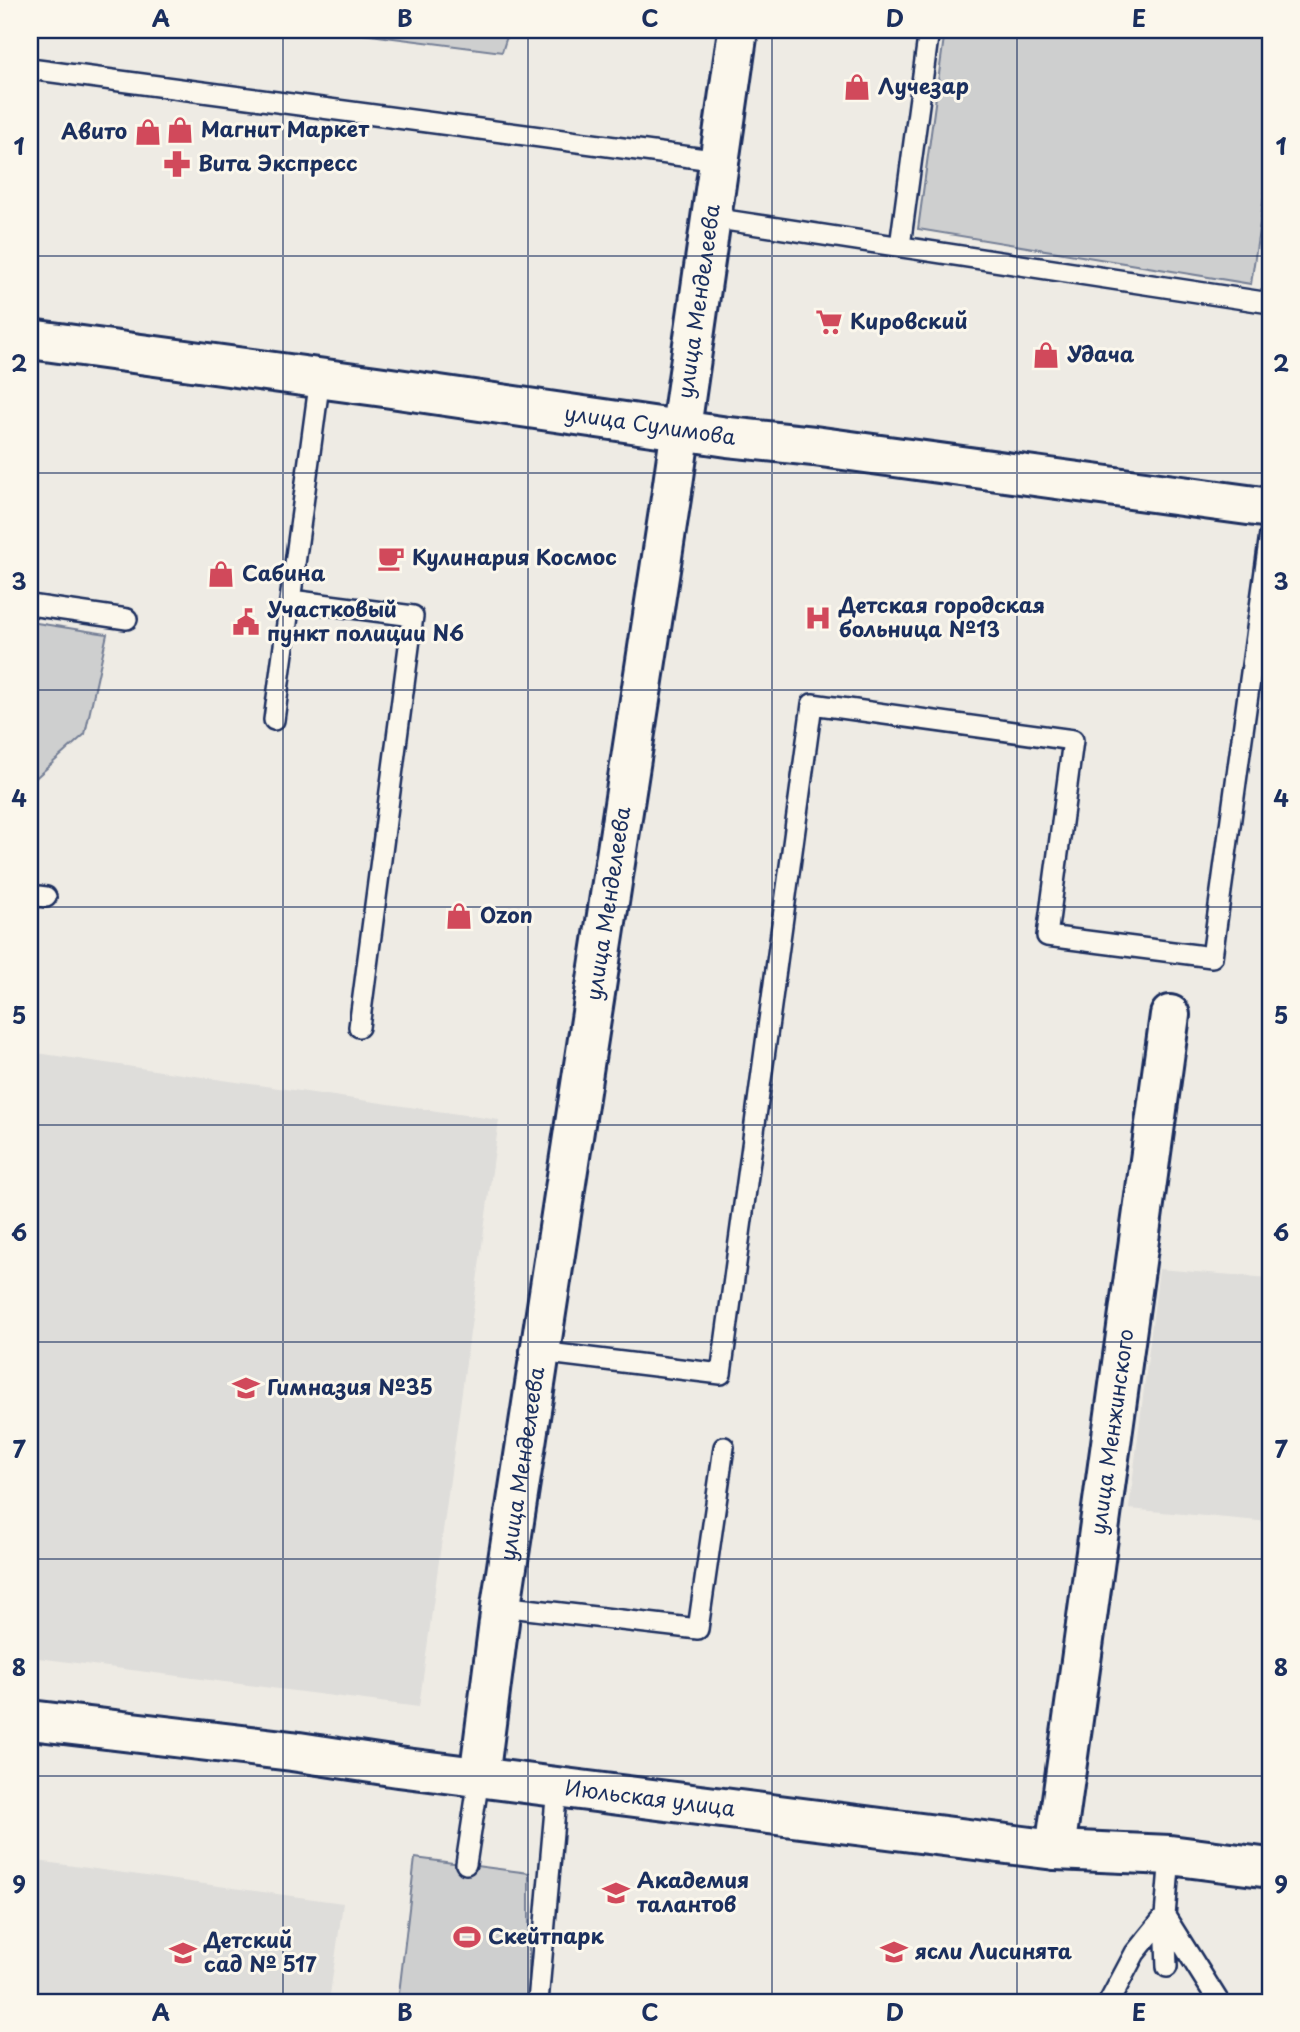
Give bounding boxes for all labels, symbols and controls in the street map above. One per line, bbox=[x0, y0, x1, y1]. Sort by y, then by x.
text: A bbox=[152, 0, 170, 35]
text: B bbox=[397, 0, 413, 35]
text: C bbox=[641, 0, 659, 35]
text: D bbox=[886, 0, 904, 35]
text: E bbox=[1132, 0, 1146, 35]
place label: Лучезар bbox=[878, 69, 969, 101]
shop icon: Лучезар bbox=[842, 72, 872, 102]
place label: Магнит Маркет bbox=[201, 112, 370, 144]
place label: Авито bbox=[61, 114, 127, 146]
shop icon: Магнит Маркет bbox=[165, 115, 195, 145]
shop icon: Авито bbox=[133, 117, 163, 147]
text: 1 bbox=[14, 128, 25, 163]
text: 1 bbox=[1276, 128, 1287, 163]
place label: Вита Экспресс bbox=[198, 146, 358, 178]
pharmacy icon: Вита Экспресс bbox=[162, 149, 192, 179]
street label: улица Менделеева bbox=[667, 202, 727, 400]
place label: Кировский bbox=[850, 304, 968, 336]
supermarket icon: Кировский bbox=[814, 307, 844, 337]
place label: Удача bbox=[1067, 337, 1135, 369]
shop icon: Удача bbox=[1031, 340, 1061, 370]
text: 2 bbox=[11, 345, 27, 380]
text: 2 bbox=[1273, 345, 1289, 380]
street label: улица Сулимова bbox=[562, 395, 737, 452]
place label: Кулинария Космос bbox=[412, 540, 617, 572]
cafe icon: Кулинария Космос bbox=[376, 543, 406, 573]
place label: Сабина bbox=[242, 556, 326, 588]
shop icon: Сабина bbox=[206, 559, 236, 589]
text: 3 bbox=[11, 563, 27, 598]
text: 3 bbox=[1273, 563, 1289, 598]
place label: Детская городская больница №13 bbox=[838, 588, 1045, 644]
place label: Участковый пункт полиции N6 bbox=[267, 592, 464, 648]
hospital icon: Детская городская больница №13 bbox=[803, 603, 833, 633]
public building icon: Участковый пункт полиции N6 bbox=[231, 607, 261, 637]
text: 4 bbox=[11, 780, 27, 815]
text: 4 bbox=[1273, 780, 1289, 815]
street label: улица Менделеева bbox=[576, 804, 637, 1003]
place label: Ozon bbox=[480, 898, 533, 930]
shop icon: Ozon bbox=[444, 901, 474, 931]
text: 5 bbox=[12, 997, 26, 1032]
text: 5 bbox=[1274, 997, 1288, 1032]
text: 6 bbox=[11, 1214, 27, 1249]
text: 6 bbox=[1273, 1214, 1289, 1249]
street label: улица Менжинского bbox=[1081, 1327, 1141, 1537]
street label: улица Менделеева bbox=[490, 1364, 551, 1563]
place label: Гимназия №35 bbox=[267, 1370, 433, 1402]
school or university icon: Гимназия №35 bbox=[231, 1373, 261, 1403]
text: 7 bbox=[12, 1431, 26, 1466]
text: 7 bbox=[1274, 1431, 1288, 1466]
text: 8 bbox=[12, 1649, 26, 1684]
text: 8 bbox=[1274, 1649, 1288, 1684]
street label: Июльская улица bbox=[563, 1770, 738, 1824]
place label: Академия талантов bbox=[636, 1863, 749, 1919]
text: 9 bbox=[12, 1866, 26, 1901]
text: 9 bbox=[1274, 1866, 1288, 1901]
school or university icon: Академия талантов bbox=[601, 1878, 631, 1908]
place label: Скейтпарк bbox=[488, 1919, 604, 1951]
sports icon: Скейтпарк bbox=[452, 1922, 482, 1952]
place label: Детский сад № 517 bbox=[203, 1923, 317, 1979]
place label: ясли Лисинята bbox=[915, 1934, 1073, 1966]
school or university icon: ясли Лисинята bbox=[879, 1937, 909, 1967]
school or university icon: Детский сад № 517 bbox=[168, 1938, 198, 1968]
text: A bbox=[152, 1994, 170, 2029]
text: B bbox=[397, 1994, 413, 2029]
text: C bbox=[641, 1994, 659, 2029]
text: D bbox=[886, 1994, 904, 2029]
text: E bbox=[1132, 1994, 1146, 2029]

